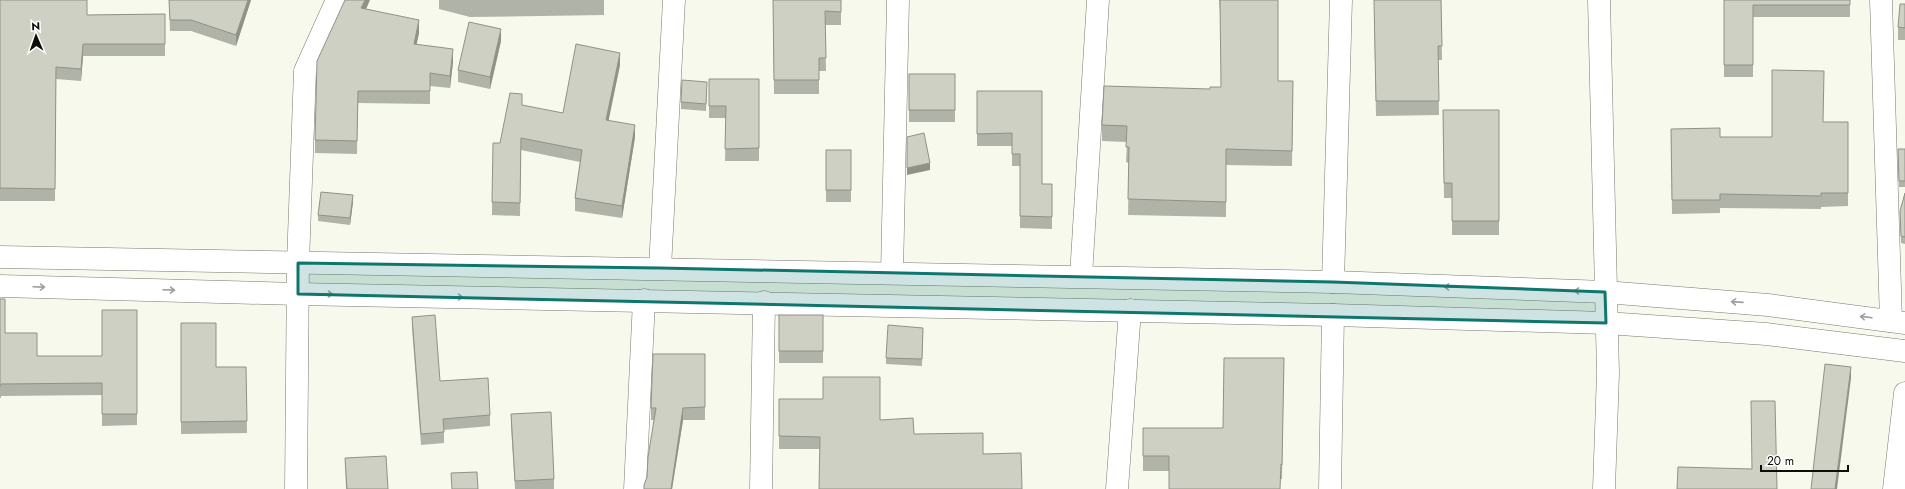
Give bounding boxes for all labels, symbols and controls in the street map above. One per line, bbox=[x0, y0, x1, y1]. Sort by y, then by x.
north arrow bbox=[16, 16, 56, 56]
text: N bbox=[31, 18, 40, 34]
one-way arrow bbox=[32, 283, 45, 290]
one-way arrow bbox=[1444, 283, 1457, 290]
one-way arrow bbox=[162, 287, 175, 294]
one-way arrow bbox=[1574, 288, 1587, 295]
one-way arrow bbox=[320, 291, 333, 298]
one-way arrow bbox=[450, 293, 463, 301]
one-way arrow bbox=[1731, 299, 1744, 306]
one-way arrow bbox=[1860, 314, 1873, 321]
scale bar bbox=[1761, 447, 1848, 473]
text: 20 m bbox=[1767, 452, 1794, 470]

